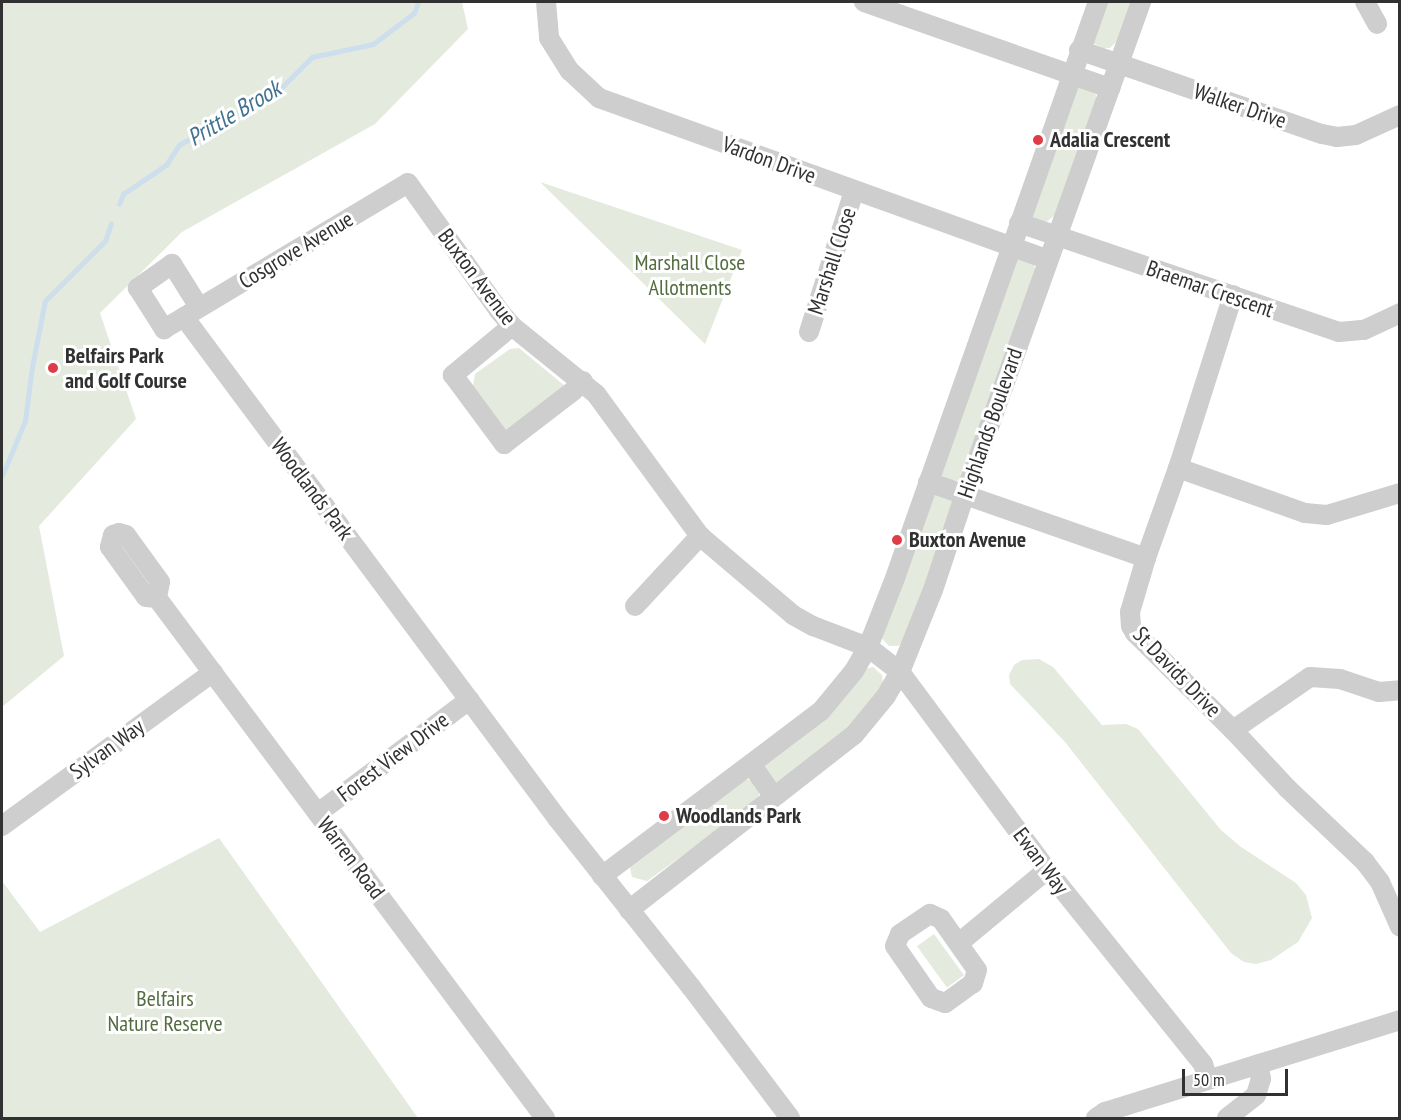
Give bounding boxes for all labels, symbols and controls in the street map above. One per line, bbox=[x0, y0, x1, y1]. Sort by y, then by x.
water label: Prittle Brook bbox=[182, 74, 286, 152]
street label: Walker Drive bbox=[1190, 78, 1290, 134]
place label: Adalia Crescent bbox=[1050, 127, 1170, 153]
street label: Vardon Drive bbox=[719, 131, 819, 189]
marker: Adalia Crescent bbox=[1031, 133, 1045, 147]
street label: Marshall Close bbox=[802, 204, 862, 318]
street label: Cosgrove Avenue bbox=[234, 205, 358, 295]
street label: Buxton Avenue bbox=[432, 223, 522, 331]
park label: Marshall Close Allotments bbox=[635, 249, 745, 300]
street label: Braemar Crescent bbox=[1143, 255, 1277, 323]
place label: Belfairs Park and Golf Course bbox=[65, 342, 187, 394]
street label: Highlands Boulevard bbox=[952, 344, 1028, 502]
marker: Belfairs Park and Golf Course bbox=[46, 361, 60, 375]
street label: Woodlands Park bbox=[265, 433, 359, 545]
place label: Buxton Avenue bbox=[909, 527, 1027, 553]
marker: Buxton Avenue bbox=[890, 533, 904, 547]
street label: St Davids Drive bbox=[1127, 621, 1227, 723]
street label: Forest View Drive bbox=[332, 706, 454, 808]
street label: Sylvan Way bbox=[65, 713, 149, 785]
place label: Woodlands Park bbox=[676, 803, 801, 829]
marker: Woodlands Park bbox=[657, 809, 671, 823]
street label: Warren Road bbox=[312, 812, 390, 904]
street label: Ewan Way bbox=[1007, 822, 1075, 900]
park label: Belfairs Nature Reserve bbox=[108, 985, 222, 1036]
scale bar bbox=[1185, 1057, 1292, 1095]
text: 50 m bbox=[1193, 1068, 1225, 1091]

